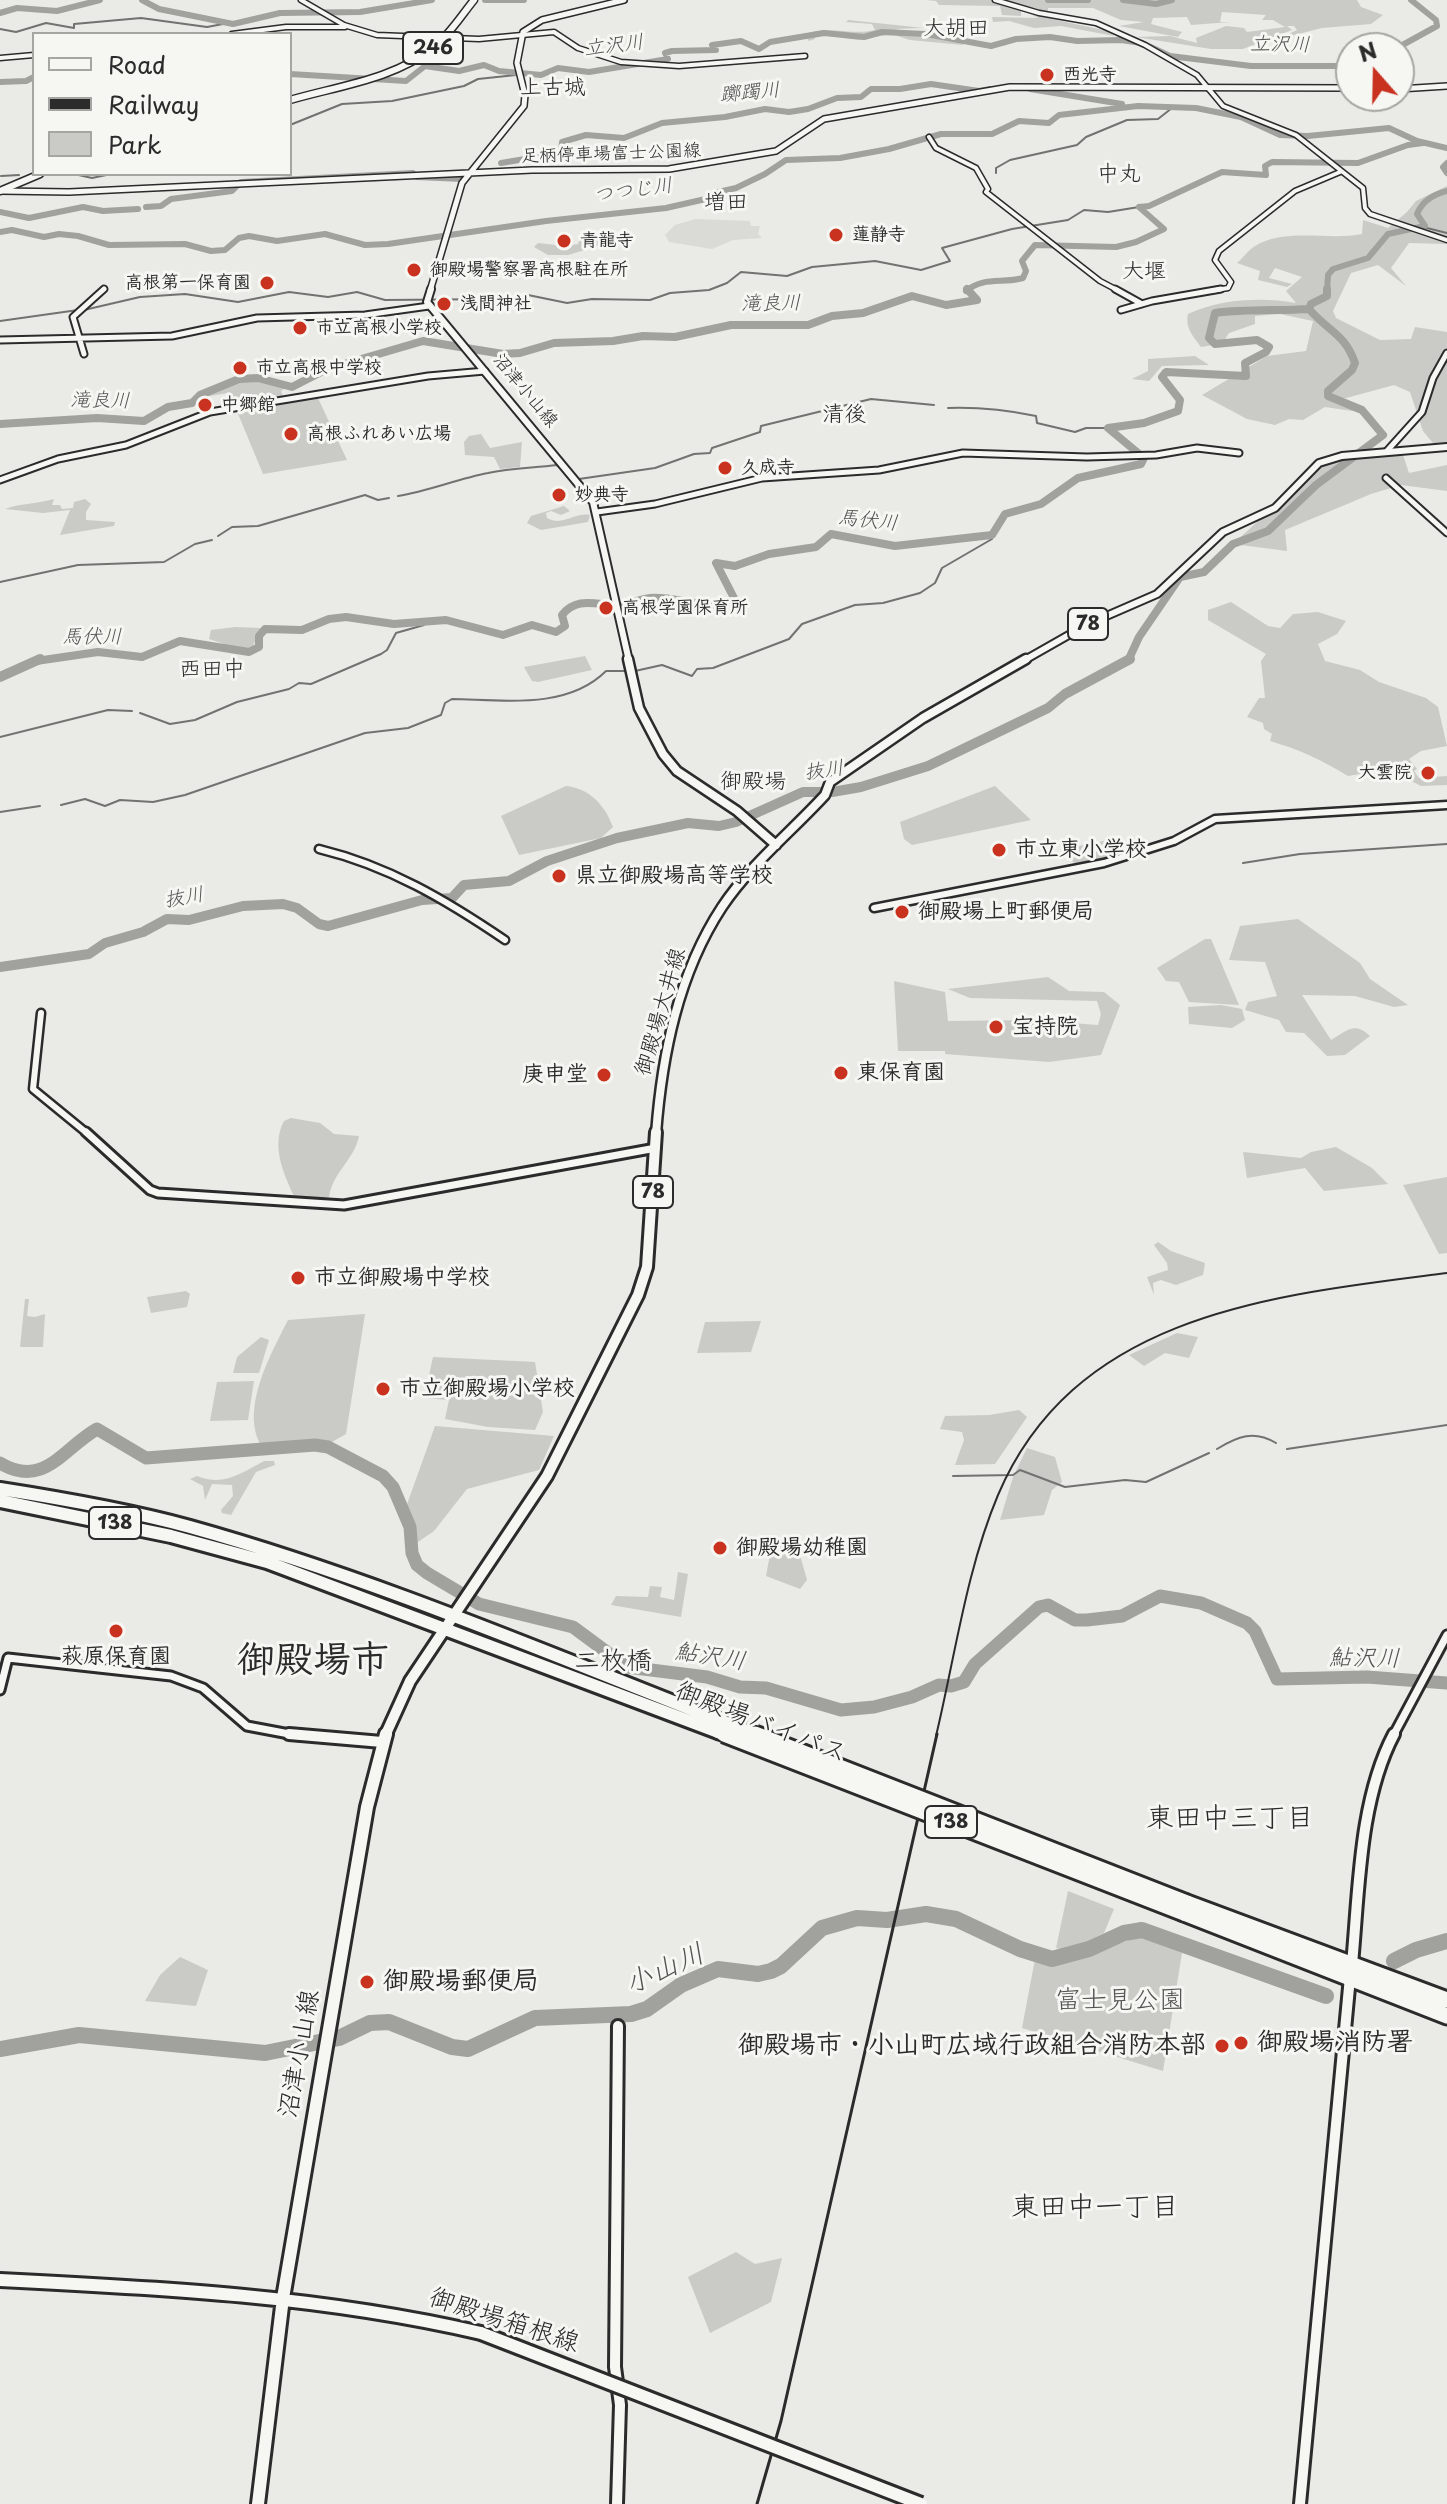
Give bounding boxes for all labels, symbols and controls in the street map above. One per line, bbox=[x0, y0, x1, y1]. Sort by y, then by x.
district label: 大胡田 bbox=[923, 16, 989, 42]
water label: 立沢川 bbox=[583, 30, 645, 62]
legend bbox=[32, 32, 292, 176]
road number: 246 bbox=[403, 32, 463, 64]
water label: 立沢川 bbox=[1250, 32, 1310, 58]
north arrow bbox=[1335, 32, 1415, 112]
text: N bbox=[1353, 32, 1381, 69]
text: Road bbox=[108, 46, 166, 82]
place label: 西光寺 bbox=[1063, 64, 1117, 86]
marker: 西光寺 bbox=[1038, 66, 1056, 84]
district label: 上古城 bbox=[520, 75, 586, 101]
water label: 躑躅川 bbox=[719, 78, 781, 108]
text: Railway bbox=[108, 86, 199, 122]
text: Park bbox=[108, 126, 162, 162]
street label: 足柄停車場富士公園線 bbox=[521, 140, 701, 168]
district label: 中丸 bbox=[1097, 162, 1141, 188]
water label: つつじ川 bbox=[592, 174, 674, 208]
district label: 増田 bbox=[704, 190, 748, 216]
place label: 蓮静寺 bbox=[852, 224, 906, 246]
marker: 蓮静寺 bbox=[827, 226, 845, 244]
place label: 青龍寺 bbox=[580, 230, 634, 252]
marker: 青龍寺 bbox=[555, 232, 573, 250]
place label: 御殿場警察署高根駐在所 bbox=[430, 259, 628, 281]
district label: 大堰 bbox=[1122, 259, 1166, 285]
marker: 御殿場警察署高根駐在所 bbox=[405, 261, 423, 279]
place label: 高根第一保育園 bbox=[125, 272, 251, 294]
marker: 高根第一保育園 bbox=[258, 274, 276, 292]
water label: 滝良川 bbox=[741, 291, 801, 317]
place label: 浅間神社 bbox=[460, 293, 532, 315]
marker: 浅間神社 bbox=[435, 295, 453, 313]
place label: 市立高根小学校 bbox=[316, 317, 442, 339]
marker: 市立高根小学校 bbox=[291, 319, 309, 337]
street label: 沼津小山線 bbox=[488, 350, 562, 432]
place label: 市立高根中学校 bbox=[256, 357, 382, 379]
marker: 市立高根中学校 bbox=[231, 359, 249, 377]
water label: 滝良川 bbox=[70, 388, 130, 414]
place label: 中郷館 bbox=[221, 394, 275, 416]
marker: 中郷館 bbox=[196, 396, 214, 414]
district label: 清後 bbox=[822, 402, 866, 428]
place label: 高根ふれあい広場 bbox=[307, 423, 451, 445]
marker: 高根ふれあい広場 bbox=[282, 425, 300, 443]
place label: 久成寺 bbox=[741, 457, 795, 479]
marker: 久成寺 bbox=[716, 459, 734, 477]
place label: 妙典寺 bbox=[575, 484, 629, 506]
marker: 妙典寺 bbox=[550, 486, 568, 504]
water label: 馬伏川 bbox=[837, 506, 899, 536]
place label: 高根学園保育所 bbox=[622, 597, 748, 619]
marker: 高根学園保育所 bbox=[597, 599, 615, 617]
road number: 78 bbox=[1068, 608, 1108, 640]
water label: 馬伏川 bbox=[62, 625, 122, 649]
district label: 西田中 bbox=[179, 657, 245, 683]
water label: 抜川 bbox=[803, 756, 845, 786]
place label: 大雲院 bbox=[1358, 762, 1412, 784]
marker: 大雲院 bbox=[1419, 764, 1437, 782]
district label: 御殿場 bbox=[720, 769, 786, 795]
place label: 市立東小学校 bbox=[1015, 837, 1147, 863]
marker: 市立東小学校 bbox=[990, 841, 1008, 859]
place label: 県立御殿場高等学校 bbox=[575, 863, 773, 889]
marker: 県立御殿場高等学校 bbox=[550, 867, 568, 885]
water label: 抜川 bbox=[162, 883, 206, 913]
place label: 御殿場上町郵便局 bbox=[918, 899, 1094, 925]
marker: 御殿場上町郵便局 bbox=[893, 903, 911, 921]
street label: 御殿場大井線 bbox=[630, 945, 692, 1079]
place label: 宝持院 bbox=[1012, 1014, 1078, 1040]
marker: 宝持院 bbox=[987, 1018, 1005, 1036]
place label: 東保育園 bbox=[857, 1060, 945, 1086]
place label: 庚申堂 bbox=[522, 1062, 588, 1088]
marker: 東保育園 bbox=[832, 1064, 850, 1082]
marker: 庚申堂 bbox=[595, 1066, 613, 1084]
road number: 78 bbox=[633, 1176, 673, 1208]
place label: 市立御殿場中学校 bbox=[314, 1265, 490, 1291]
marker: 市立御殿場中学校 bbox=[289, 1269, 307, 1287]
place label: 市立御殿場小学校 bbox=[399, 1376, 575, 1402]
marker: 市立御殿場小学校 bbox=[374, 1380, 392, 1398]
road number: 138 bbox=[89, 1507, 141, 1539]
place label: 御殿場幼稚園 bbox=[736, 1535, 868, 1561]
marker: 御殿場幼稚園 bbox=[711, 1539, 729, 1557]
marker: 萩原保育園 bbox=[107, 1622, 125, 1640]
water label: 鮎沢川 bbox=[672, 1637, 748, 1677]
district label: 御殿場市 bbox=[237, 1639, 389, 1685]
place label: 萩原保育園 bbox=[61, 1644, 171, 1670]
water label: 鮎沢川 bbox=[1328, 1644, 1400, 1674]
district label: 二枚橋 bbox=[574, 1646, 652, 1678]
street label: 御殿場バイパス bbox=[670, 1676, 852, 1770]
district label: 東田中三丁目 bbox=[1146, 1802, 1314, 1836]
road number: 138 bbox=[925, 1806, 977, 1838]
water label: 小山川 bbox=[620, 1938, 710, 2002]
place label: 御殿場郵便局 bbox=[383, 1966, 539, 1998]
marker: 御殿場郵便局 bbox=[358, 1973, 376, 1991]
park label: 富士見公園 bbox=[1055, 1985, 1185, 2017]
street label: 沼津小山線 bbox=[273, 1987, 327, 2121]
place label: 御殿場消防署 bbox=[1257, 2027, 1413, 2059]
place label: 御殿場市・小山町広域行政組合消防本部 bbox=[738, 2030, 1206, 2062]
marker: 御殿場消防署 bbox=[1232, 2034, 1250, 2052]
marker: 御殿場市・小山町広域行政組合消防本部 bbox=[1213, 2037, 1231, 2055]
district label: 東田中一丁目 bbox=[1011, 2191, 1179, 2225]
street label: 御殿場箱根線 bbox=[425, 2282, 583, 2360]

